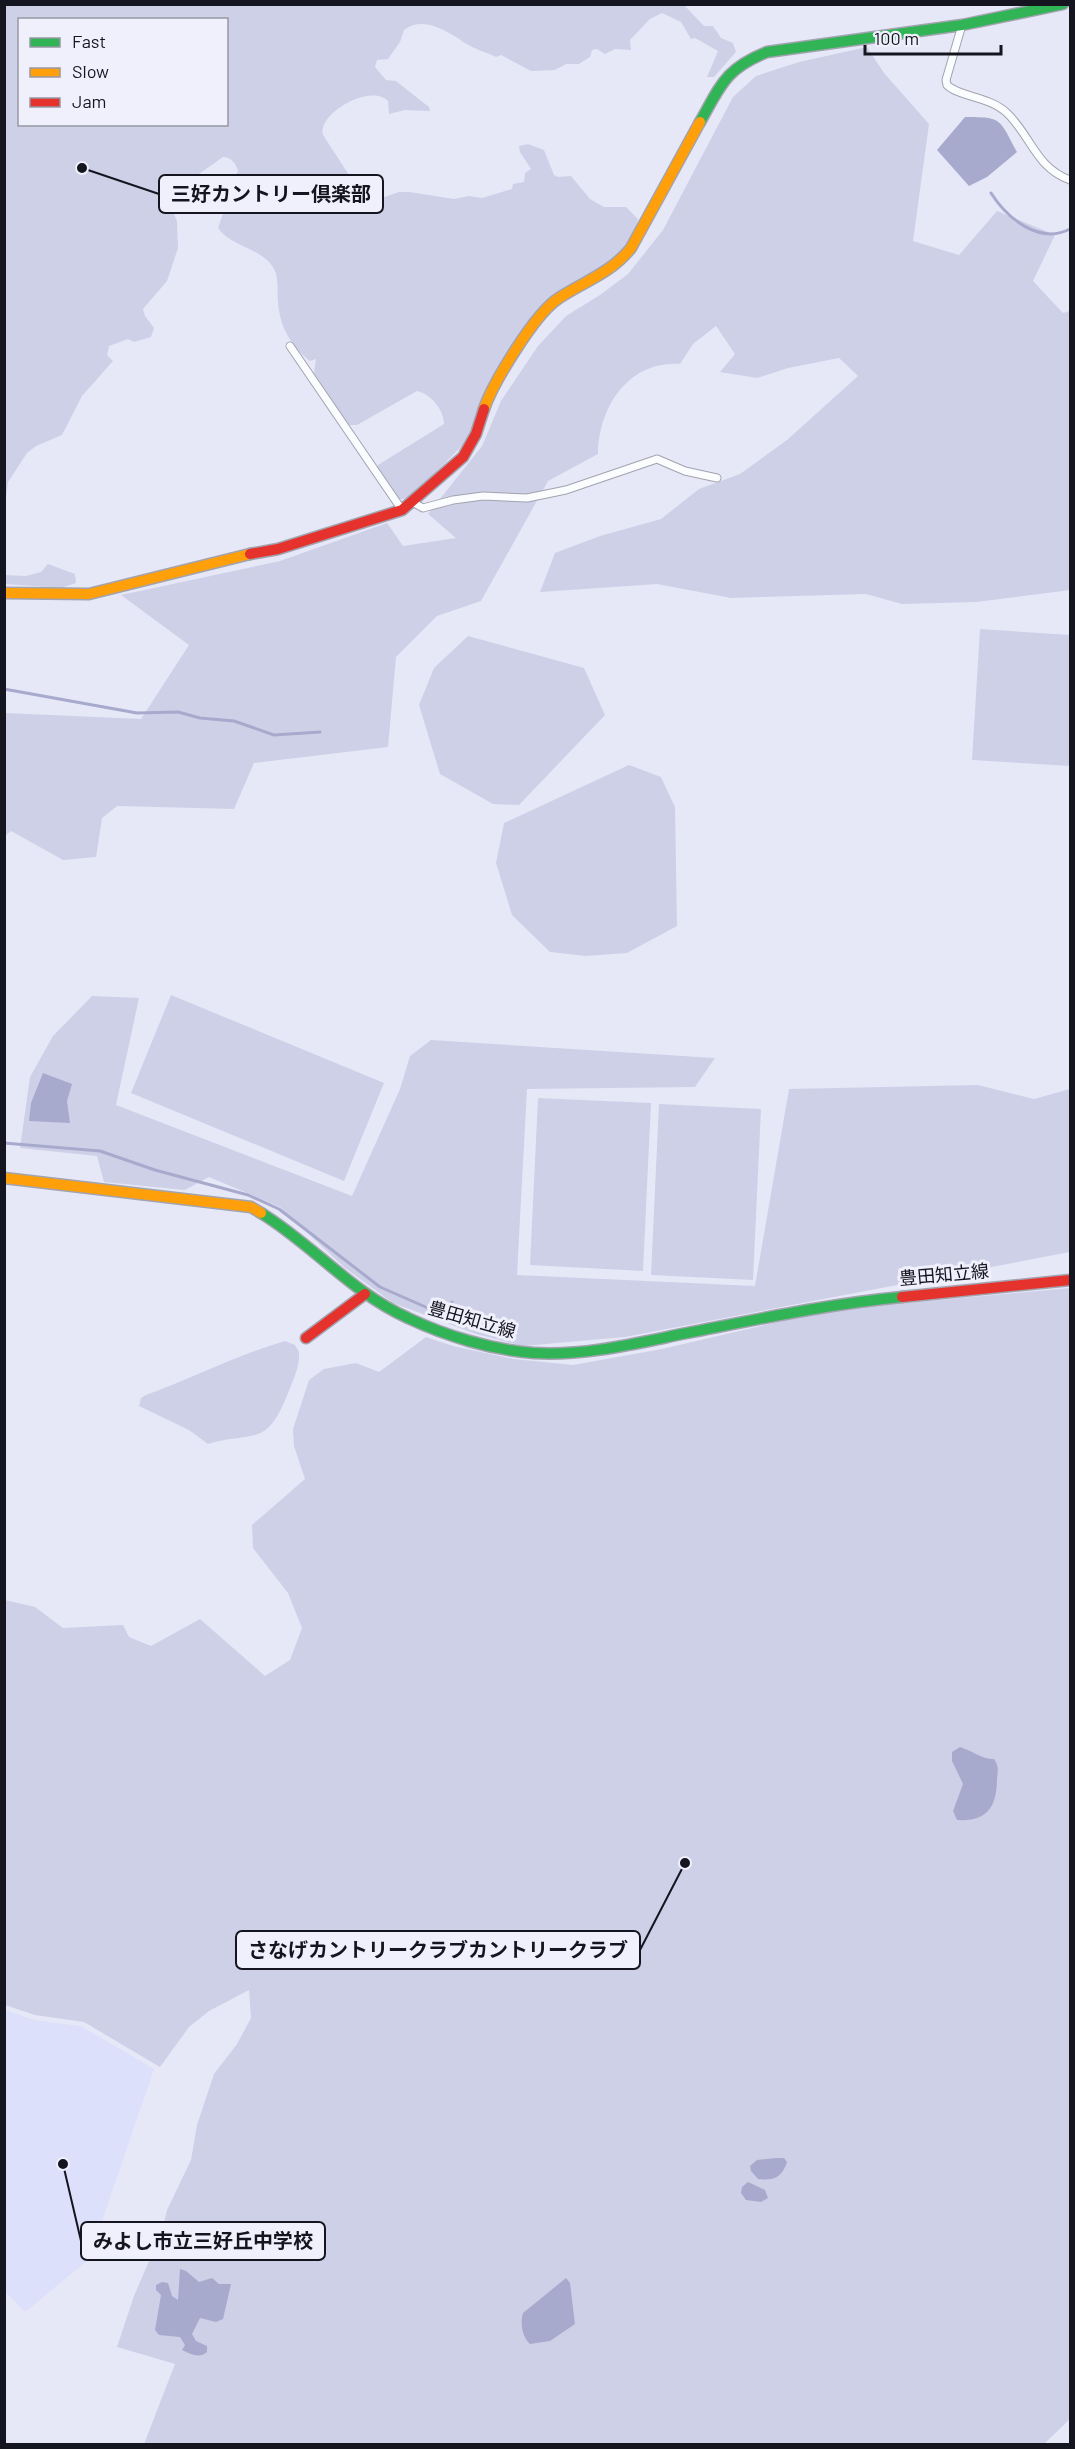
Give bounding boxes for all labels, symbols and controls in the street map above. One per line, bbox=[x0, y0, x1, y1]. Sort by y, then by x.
legend bbox=[18, 18, 228, 126]
scale bar bbox=[865, 18, 1002, 56]
text: 100 m bbox=[874, 27, 919, 49]
text: Fast bbox=[72, 30, 106, 52]
text: Slow bbox=[72, 60, 109, 82]
text: Jam bbox=[72, 90, 106, 112]
callout: 三好カントリー倶楽部 bbox=[159, 175, 383, 213]
text: 三好カントリー倶楽部 bbox=[171, 181, 371, 205]
street label: 豊田知立線 bbox=[898, 1259, 990, 1289]
street label: 豊田知立線 bbox=[426, 1296, 519, 1342]
callout: さなげカントリークラブカントリークラブ bbox=[236, 1931, 640, 1969]
text: さなげカントリークラブカントリークラブ bbox=[248, 1937, 628, 1961]
callout: みよし市立三好丘中学校 bbox=[81, 2222, 325, 2260]
text: みよし市立三好丘中学校 bbox=[93, 2228, 313, 2252]

